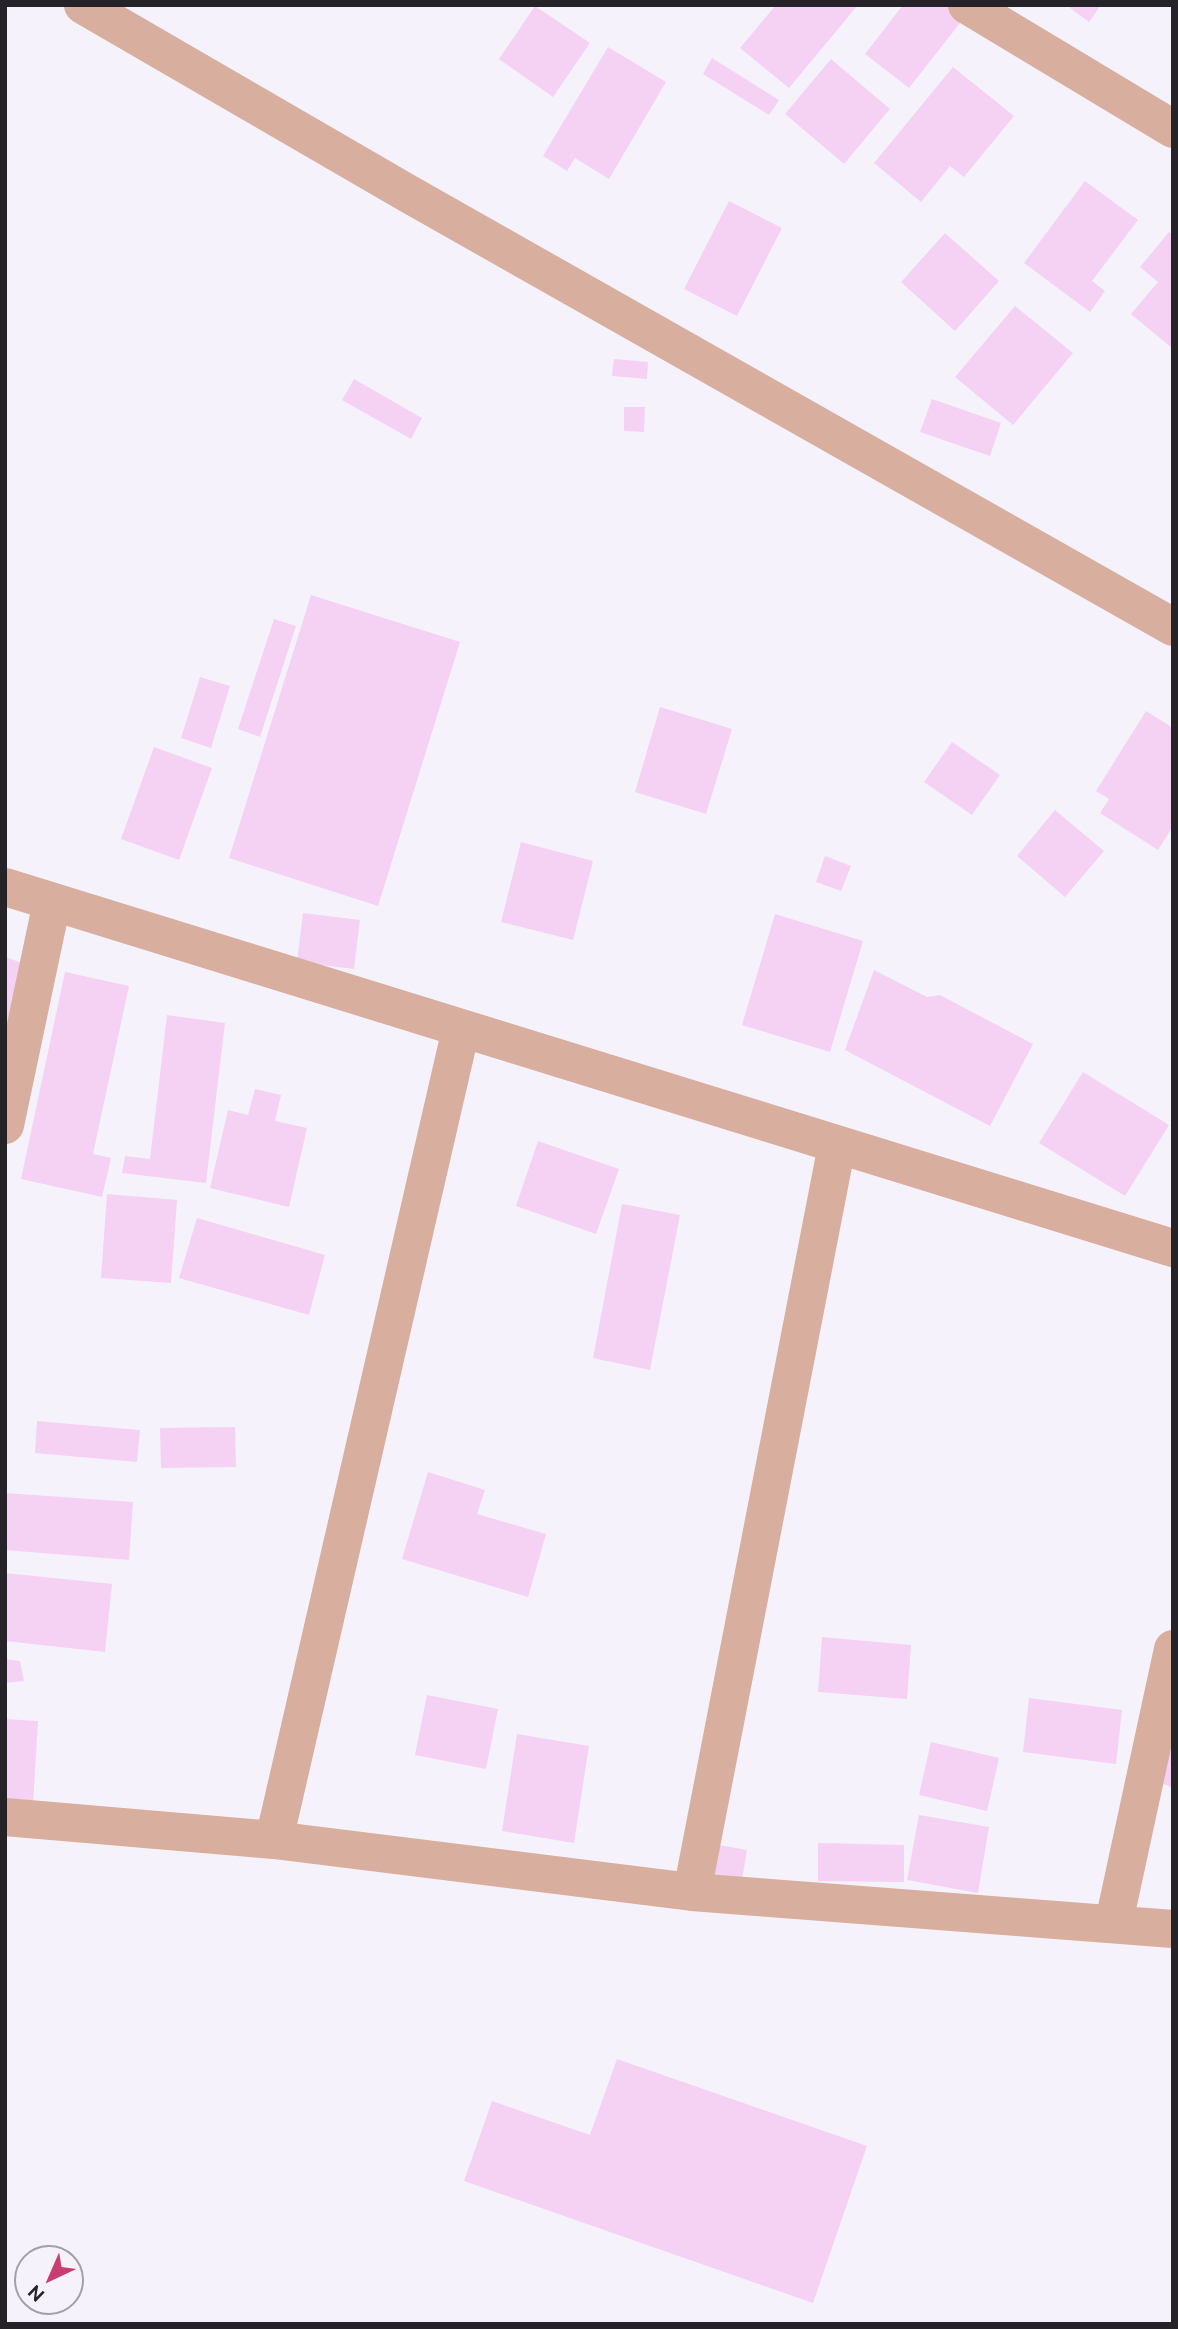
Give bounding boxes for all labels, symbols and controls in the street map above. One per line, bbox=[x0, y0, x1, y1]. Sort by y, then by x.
north arrow bbox=[14, 2245, 84, 2315]
text: N bbox=[23, 2281, 49, 2307]

